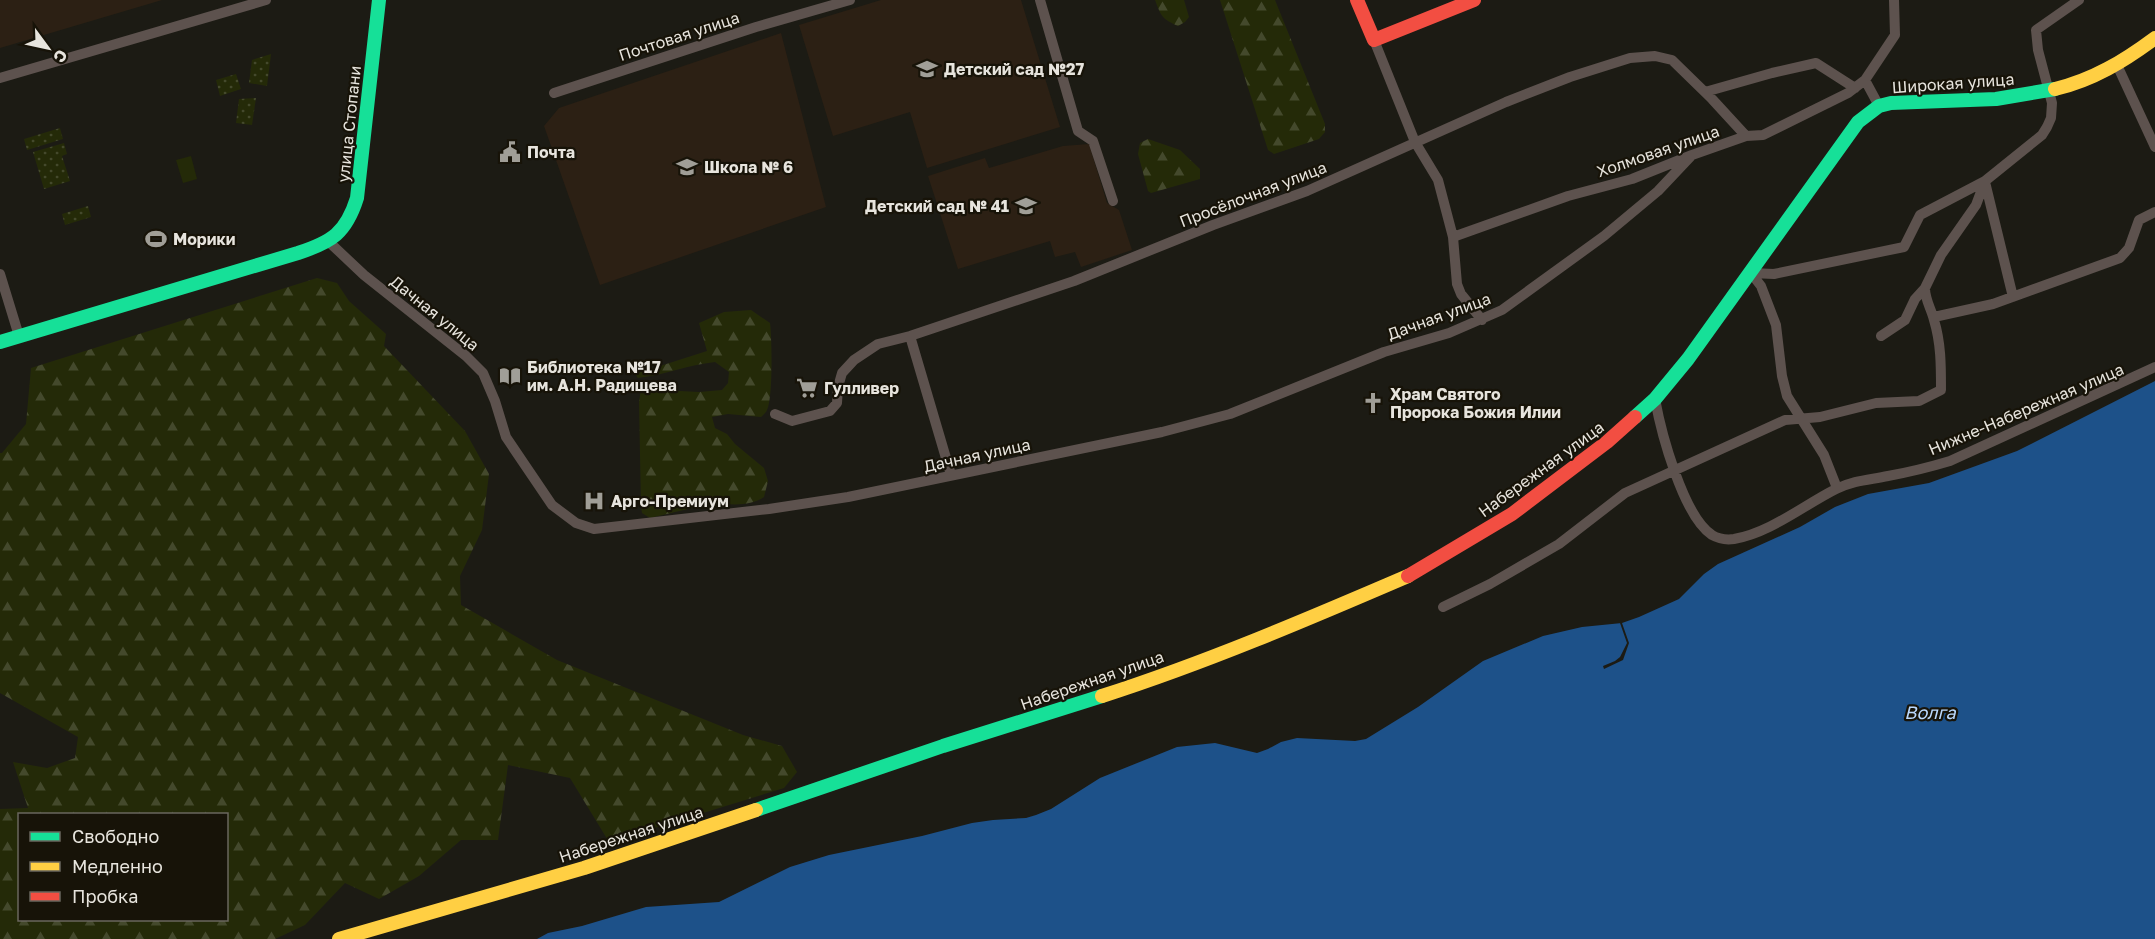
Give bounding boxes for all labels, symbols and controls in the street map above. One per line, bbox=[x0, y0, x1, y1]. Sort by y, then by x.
street label: Почтовая улица bbox=[616, 7, 742, 65]
north arrow bbox=[18, 18, 78, 78]
text: С bbox=[49, 46, 72, 66]
school or university icon: Детский сад №27 bbox=[915, 57, 939, 81]
place label: Детский сад №27 bbox=[944, 59, 1084, 79]
street label: улица Стопани bbox=[333, 65, 365, 183]
street label: Широкая улица bbox=[1891, 69, 2015, 97]
street label: Холмовая улица bbox=[1594, 121, 1722, 181]
public building icon: Почта bbox=[498, 140, 522, 164]
place label: Почта bbox=[527, 142, 575, 162]
school or university icon: Школа № 6 bbox=[675, 155, 699, 179]
place label: Школа № 6 bbox=[704, 157, 793, 177]
street label: Просёлочная улица bbox=[1177, 157, 1329, 231]
school or university icon: Детский сад № 41 bbox=[1014, 194, 1038, 218]
place label: Детский сад № 41 bbox=[865, 196, 1009, 216]
sports icon: Морики bbox=[144, 227, 168, 251]
place label: Морики bbox=[173, 229, 235, 249]
street label: Дачная улица bbox=[387, 271, 483, 355]
street label: Дачная улица bbox=[1385, 288, 1493, 344]
place label: Библиотека №17 им. А.Н. Радищева bbox=[527, 357, 677, 395]
street label: Нижне-Набережная улица bbox=[1925, 359, 2127, 459]
library icon: Библиотека №17 им. А.Н. Радищева bbox=[498, 364, 522, 388]
supermarket icon: Гулливер bbox=[795, 376, 819, 400]
place label: Гулливер bbox=[824, 378, 899, 398]
place label: Храм Святого Пророка Божия Илии bbox=[1390, 384, 1561, 422]
church icon: Храм Святого Пророка Божия Илии bbox=[1361, 391, 1385, 415]
street label: Набережная улица bbox=[1474, 417, 1608, 521]
street label: Дачная улица bbox=[922, 434, 1032, 476]
hospital icon: Арго-Премиум bbox=[582, 489, 606, 513]
place label: Арго-Премиум bbox=[611, 491, 729, 511]
street label: Набережная улица bbox=[1018, 646, 1166, 714]
water label: Волга bbox=[1904, 701, 1956, 723]
street label: Набережная улица bbox=[556, 801, 706, 867]
legend bbox=[18, 813, 228, 921]
text: Свободно bbox=[72, 825, 159, 847]
text: Медленно bbox=[72, 855, 163, 877]
text: Пробка bbox=[72, 885, 138, 907]

